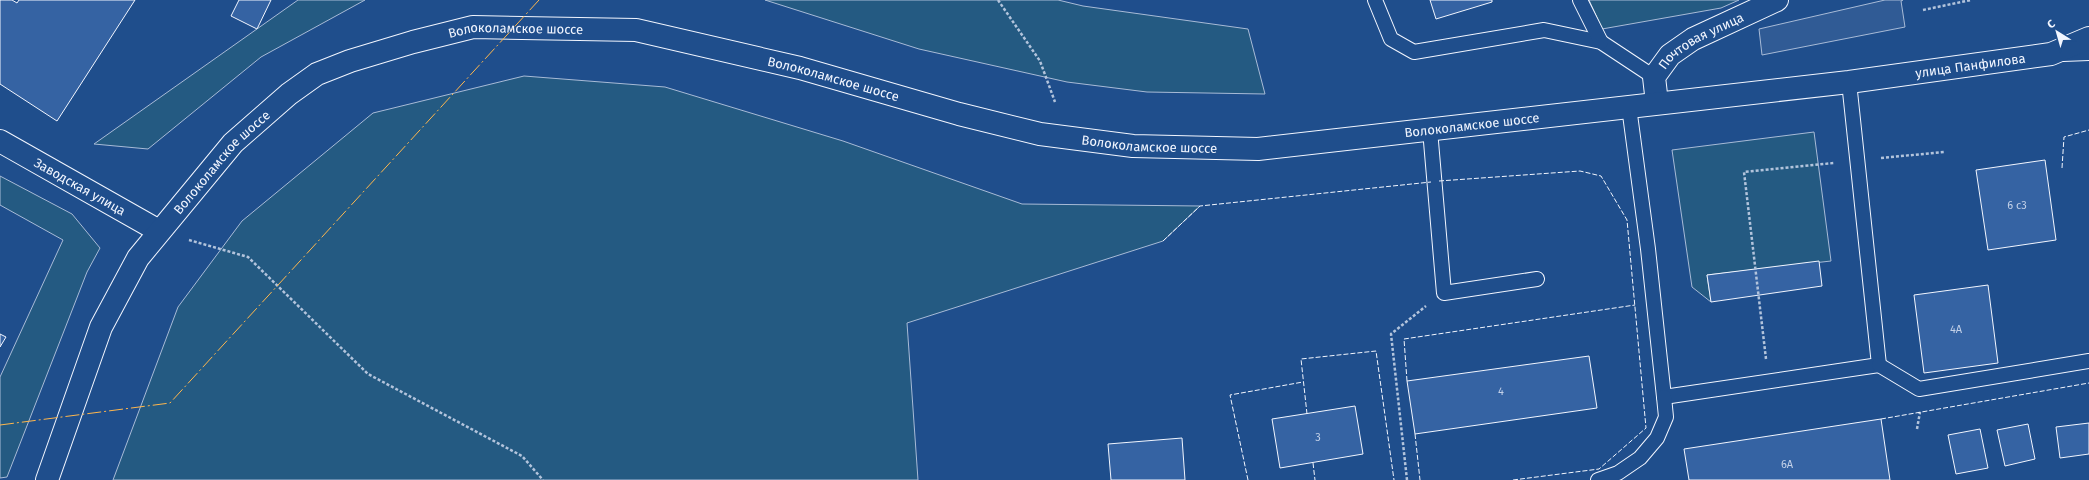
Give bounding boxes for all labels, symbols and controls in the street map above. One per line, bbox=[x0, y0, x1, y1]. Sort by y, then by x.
street label: Почтовая улица bbox=[1655, 9, 1746, 72]
north arrow bbox=[2037, 12, 2077, 52]
text: С bbox=[2045, 17, 2058, 32]
street label: Волоколамское шоссе bbox=[446, 19, 583, 40]
street label: улица Панфилова bbox=[1914, 50, 2026, 80]
street label: Волоколамское шоссе bbox=[766, 53, 901, 104]
street label: Волоколамское шоссе bbox=[170, 107, 273, 217]
street label: Волоколамское шоссе bbox=[1404, 110, 1540, 140]
street label: Волоколамское шоссе bbox=[1081, 132, 1217, 156]
street label: Заводская улица bbox=[32, 155, 128, 218]
house number: 6 с3 bbox=[2007, 199, 2027, 212]
house number: 4А bbox=[1950, 323, 1963, 336]
house number: 4 bbox=[1498, 385, 1504, 398]
house number: 3 bbox=[1315, 431, 1321, 444]
house number: 6А bbox=[1781, 458, 1794, 471]

